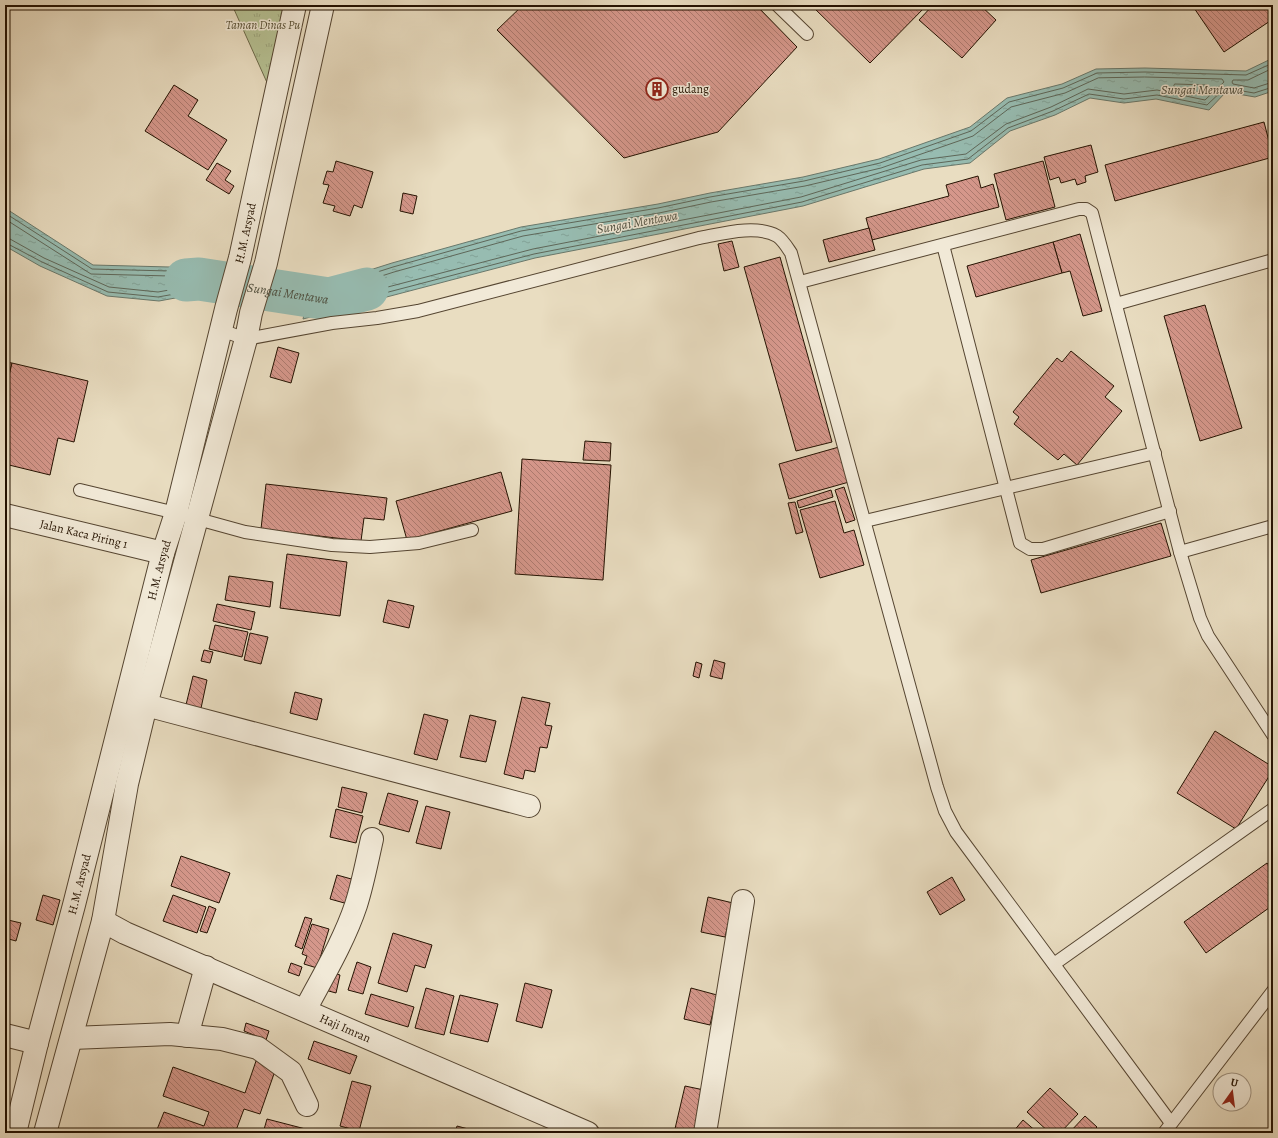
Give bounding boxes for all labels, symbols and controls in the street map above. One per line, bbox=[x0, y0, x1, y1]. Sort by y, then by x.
park label: Taman Dinas Pu bbox=[226, 17, 300, 33]
building icon: gudang bbox=[644, 76, 670, 102]
place label: gudang bbox=[672, 81, 709, 97]
water label: Sungai Mentawa bbox=[1161, 81, 1243, 98]
street label: H.M. Arsyad bbox=[231, 201, 260, 265]
water label: Sungai Mentawa bbox=[595, 207, 679, 237]
water label: Sungai Mentawa bbox=[246, 278, 330, 307]
street label: Jalan Kaca Piring 1 bbox=[38, 516, 129, 552]
street label: H.M. Arsyad bbox=[143, 537, 175, 602]
street label: H.M. Arsyad bbox=[64, 852, 95, 916]
street label: Haji Imran bbox=[317, 1010, 374, 1046]
north arrow bbox=[1212, 1072, 1252, 1112]
text: U bbox=[1229, 1075, 1240, 1091]

